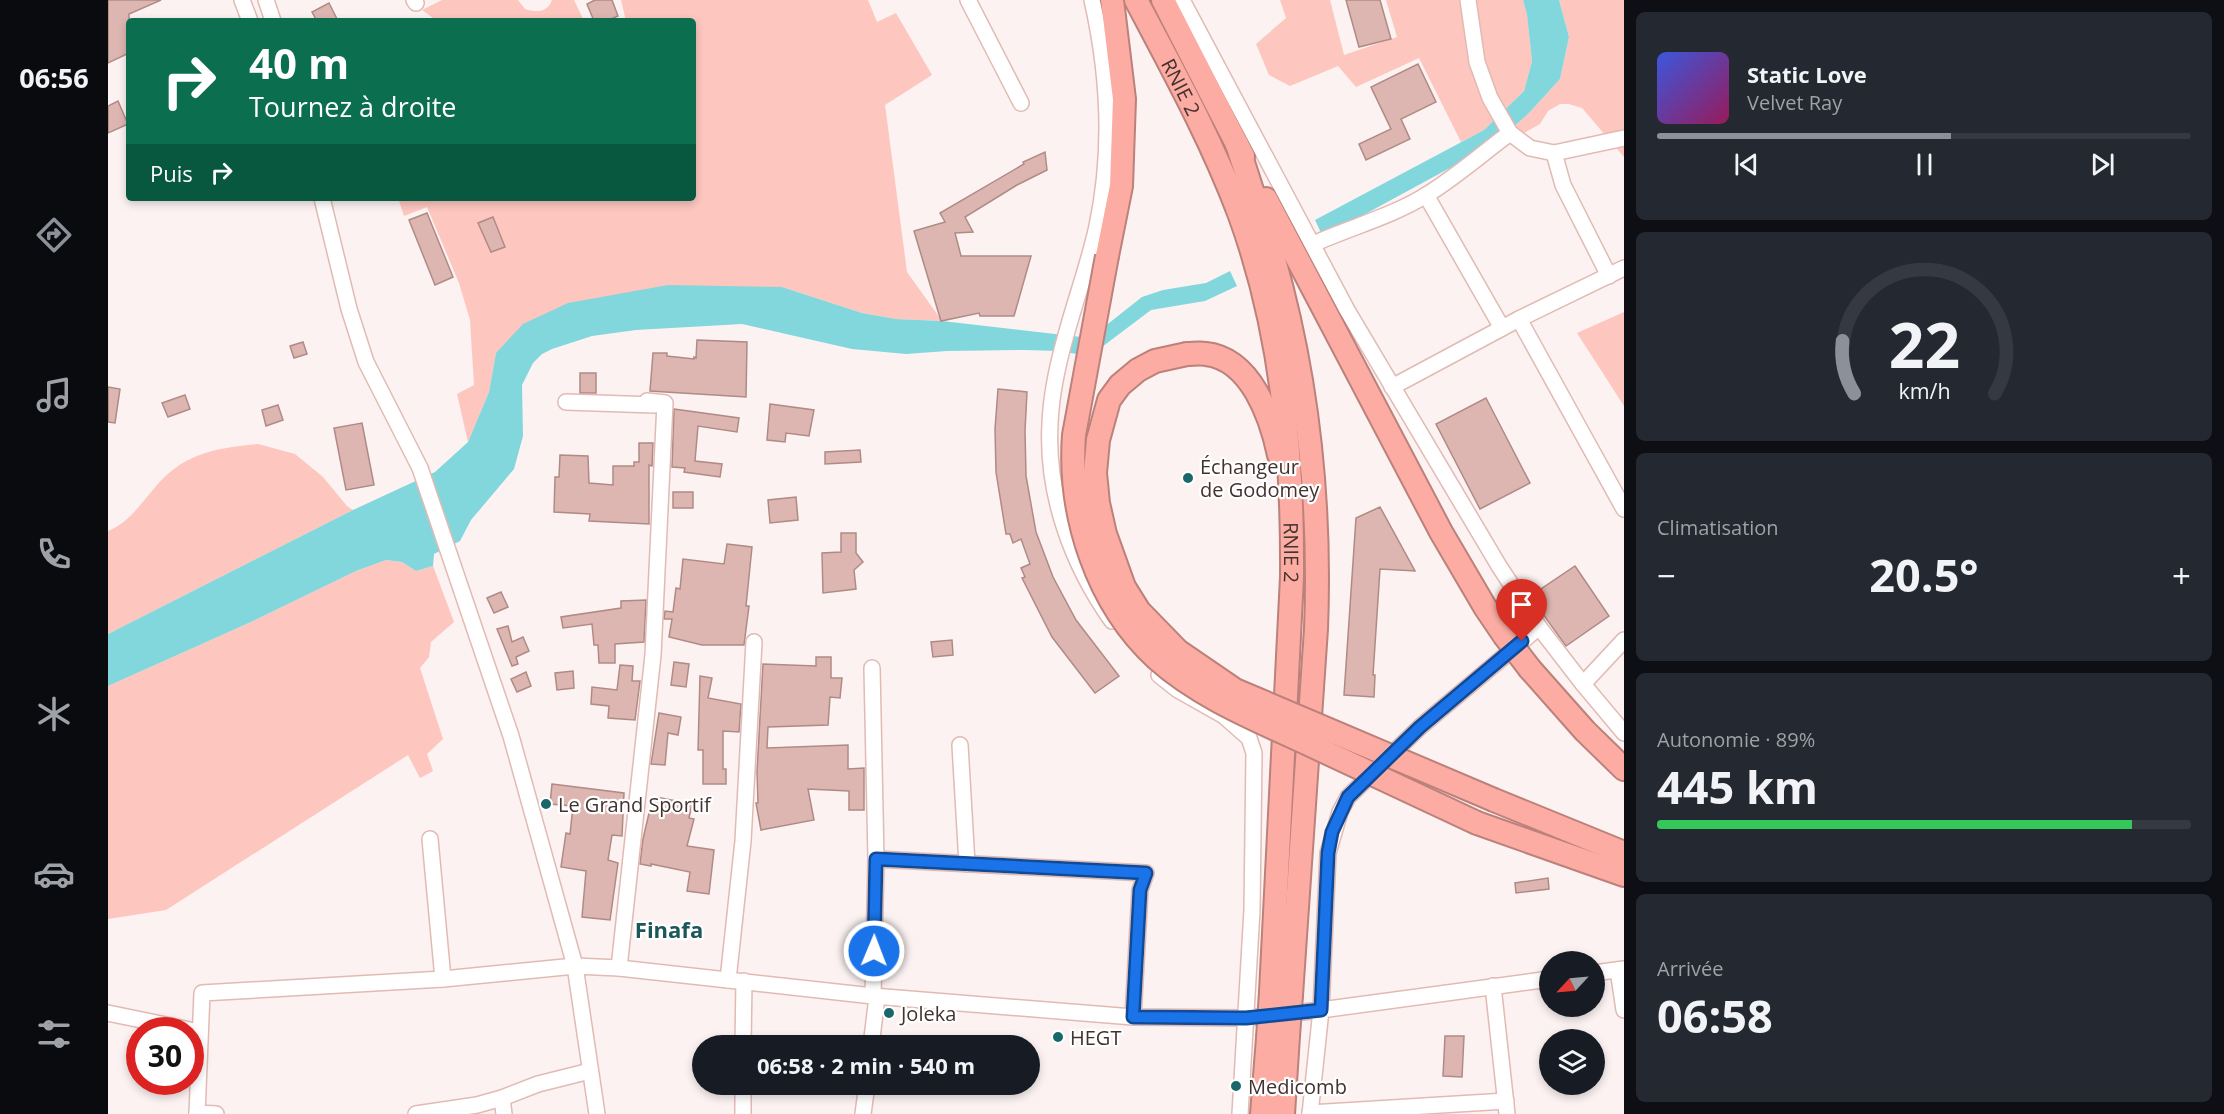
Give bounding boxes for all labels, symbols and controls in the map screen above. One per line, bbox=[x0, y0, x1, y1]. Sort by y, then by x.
text: 40 m bbox=[249, 34, 349, 91]
icon: right bbox=[150, 42, 228, 120]
street label: RNIE 2 bbox=[1156, 54, 1207, 120]
text: 06:56 bbox=[19, 59, 89, 96]
text: Static Love bbox=[1747, 59, 1867, 89]
text: Tournez à droite bbox=[249, 88, 457, 125]
text: Velvet Ray bbox=[1747, 89, 1842, 116]
icon: previous bbox=[1730, 148, 1763, 181]
icon: pause bbox=[1908, 148, 1941, 181]
icon: next bbox=[2086, 148, 2119, 181]
icon: right bbox=[205, 156, 238, 189]
text: Puis bbox=[150, 158, 193, 188]
icon: directions bbox=[33, 214, 75, 256]
text: 22 bbox=[1888, 301, 1960, 386]
icon: music bbox=[33, 374, 75, 416]
text: km/h bbox=[1898, 376, 1950, 405]
place label: Échangeur de Godomey bbox=[1200, 453, 1320, 503]
marker: Échangeur de Godomey bbox=[1181, 471, 1195, 485]
text: Climatisation bbox=[1657, 514, 1779, 541]
street label: RNIE 2 bbox=[1278, 522, 1306, 583]
icon: phone bbox=[33, 533, 75, 575]
text: 20.5° bbox=[1869, 544, 1979, 605]
text: − bbox=[1657, 553, 1676, 598]
text: + bbox=[2172, 553, 2191, 598]
pin bbox=[1496, 579, 1547, 641]
icon: arrive bbox=[1505, 588, 1538, 621]
icon: climate bbox=[33, 693, 75, 735]
text: Autonomie · 89% bbox=[1657, 726, 1815, 753]
text: 445 km bbox=[1657, 756, 1818, 817]
place label: Le Grand Sportif bbox=[558, 791, 712, 818]
marker: Le Grand Sportif bbox=[539, 797, 553, 811]
icon: car bbox=[33, 853, 75, 895]
district label: Finafa bbox=[635, 914, 703, 944]
position arrow bbox=[842, 919, 906, 983]
north arrow bbox=[1539, 951, 1605, 1017]
map controls bbox=[1539, 951, 1605, 1095]
text: Arrivée bbox=[1657, 955, 1724, 982]
text: 06:58 bbox=[1657, 985, 1773, 1046]
place label: Joleka bbox=[899, 1000, 956, 1027]
marker: Joleka bbox=[882, 1006, 896, 1020]
icon: filters bbox=[33, 1013, 75, 1055]
speed limit sign: 30 bbox=[126, 1017, 204, 1095]
place label: HEGT bbox=[1070, 1024, 1121, 1051]
button: layers bbox=[1539, 1029, 1605, 1095]
marker: HEGT bbox=[1051, 1030, 1065, 1044]
text: 06:58 · 2 min · 540 m bbox=[757, 1050, 975, 1080]
place label: Medicomb bbox=[1248, 1073, 1347, 1100]
marker: Medicomb bbox=[1229, 1079, 1243, 1093]

